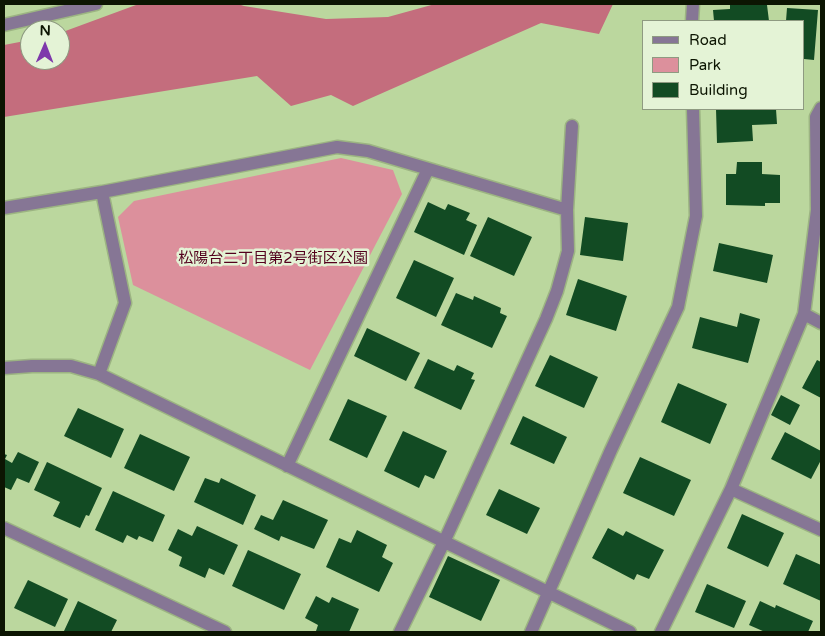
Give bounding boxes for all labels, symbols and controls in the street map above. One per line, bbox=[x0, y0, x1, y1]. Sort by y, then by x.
north arrow bbox=[20, 20, 70, 70]
legend bbox=[642, 20, 805, 110]
text: N bbox=[39, 22, 51, 39]
text: Road bbox=[689, 31, 727, 49]
text: Park bbox=[689, 56, 721, 74]
text: Building bbox=[689, 81, 748, 99]
park label: 松陽台二丁目第2号街区公園 bbox=[178, 250, 368, 268]

